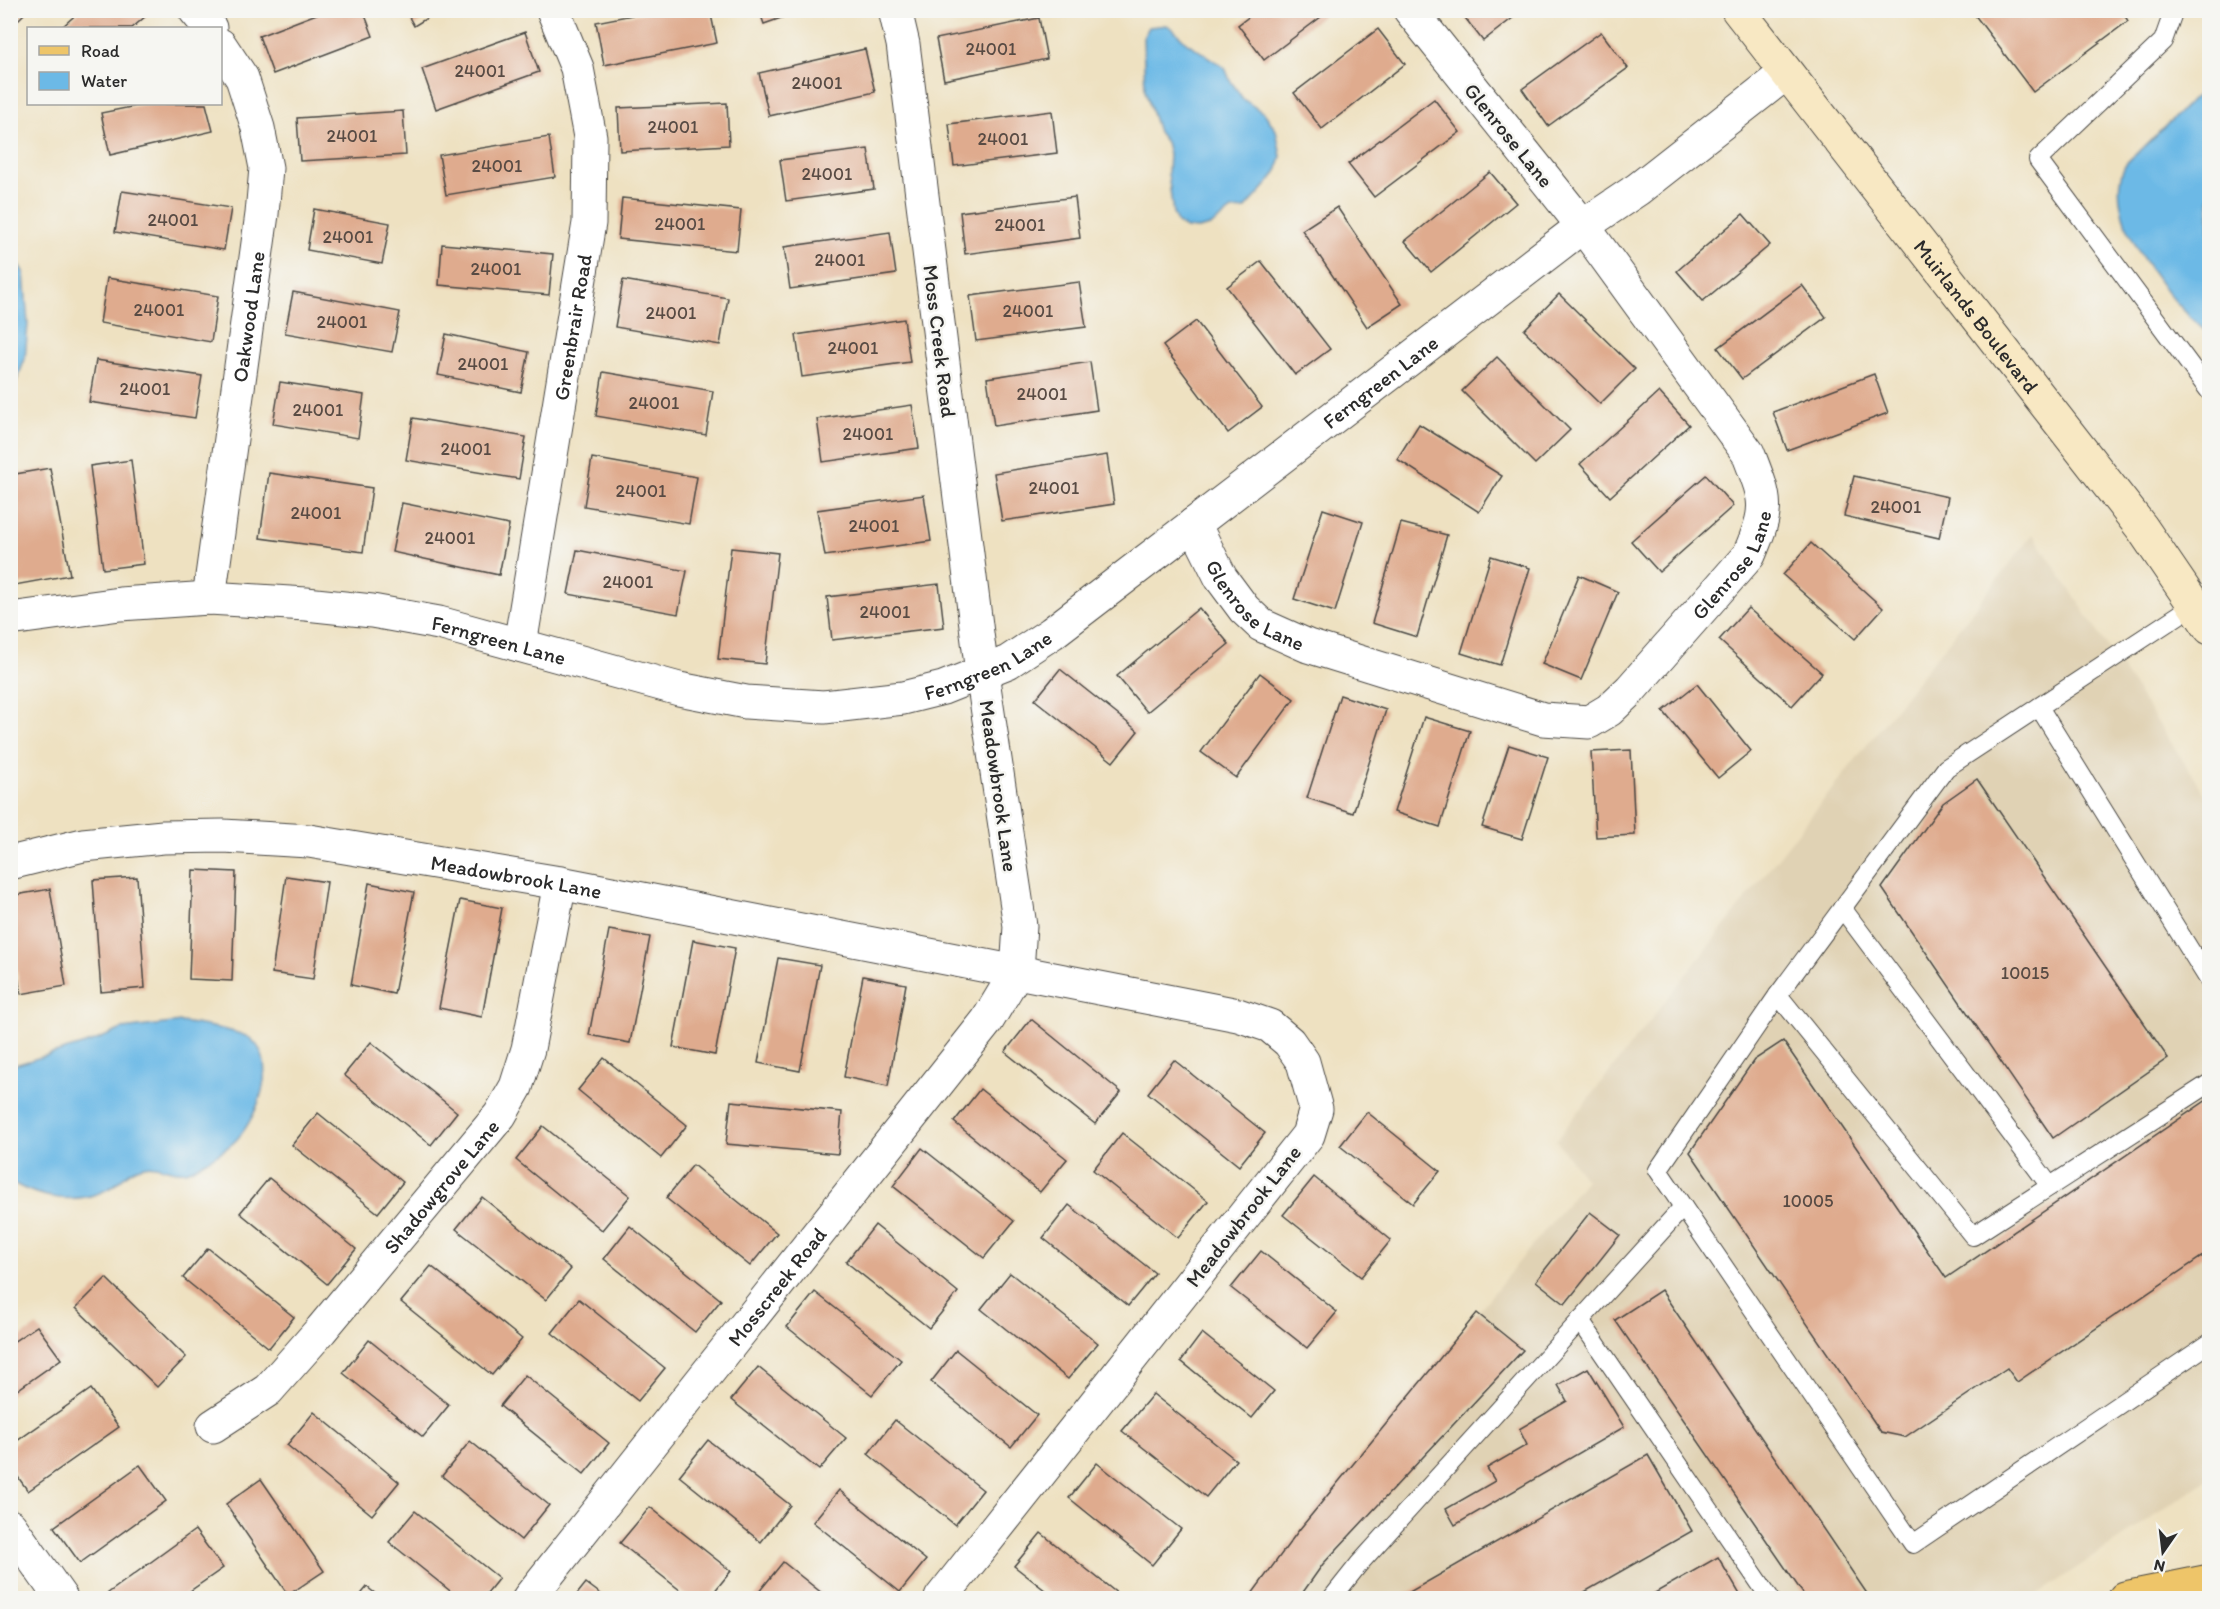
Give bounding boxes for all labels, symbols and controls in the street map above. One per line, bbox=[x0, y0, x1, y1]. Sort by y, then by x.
legend bbox=[27, 27, 222, 105]
house number: 24001 bbox=[966, 38, 1016, 60]
text: Road bbox=[81, 40, 120, 62]
house number: 24001 bbox=[455, 60, 505, 82]
text: Water bbox=[81, 70, 127, 92]
house number: 24001 bbox=[792, 72, 842, 94]
street label: Glenrose Lane bbox=[1459, 78, 1559, 192]
house number: 24001 bbox=[648, 116, 698, 138]
house number: 24001 bbox=[327, 125, 377, 147]
house number: 24001 bbox=[978, 128, 1028, 150]
house number: 24001 bbox=[472, 155, 522, 177]
house number: 24001 bbox=[802, 163, 852, 185]
house number: 24001 bbox=[148, 209, 198, 231]
house number: 24001 bbox=[655, 213, 705, 235]
house number: 24001 bbox=[995, 214, 1045, 236]
house number: 24001 bbox=[323, 226, 373, 248]
street label: Muirlands Boulevard bbox=[1909, 234, 2045, 398]
house number: 24001 bbox=[815, 249, 865, 271]
street label: Oakwood Lane bbox=[226, 250, 269, 384]
street label: Greenbrair Road bbox=[548, 252, 596, 402]
house number: 24001 bbox=[471, 258, 521, 280]
street label: Moss Creek Road bbox=[918, 263, 962, 419]
house number: 24001 bbox=[134, 299, 184, 321]
house number: 24001 bbox=[1003, 300, 1053, 322]
house number: 24001 bbox=[646, 302, 696, 324]
house number: 24001 bbox=[317, 311, 367, 333]
street label: Ferngreen Lane bbox=[1318, 330, 1443, 434]
house number: 24001 bbox=[828, 337, 878, 359]
house number: 24001 bbox=[458, 353, 508, 375]
house number: 24001 bbox=[120, 378, 170, 400]
house number: 24001 bbox=[1017, 383, 1067, 405]
house number: 24001 bbox=[629, 392, 679, 414]
house number: 24001 bbox=[293, 399, 343, 421]
house number: 24001 bbox=[843, 423, 893, 445]
house number: 24001 bbox=[441, 438, 491, 460]
house number: 24001 bbox=[1029, 477, 1079, 499]
house number: 24001 bbox=[616, 480, 666, 502]
house number: 24001 bbox=[1871, 496, 1921, 518]
house number: 24001 bbox=[291, 502, 341, 524]
street label: Glenrose Lane bbox=[1686, 509, 1776, 624]
house number: 24001 bbox=[849, 515, 899, 537]
house number: 24001 bbox=[425, 527, 475, 549]
street label: Glenrose Lane bbox=[1201, 555, 1309, 655]
house number: 24001 bbox=[603, 571, 653, 593]
house number: 24001 bbox=[860, 601, 910, 623]
street label: Ferngreen Lane bbox=[430, 609, 569, 670]
street label: Ferngreen Lane bbox=[921, 624, 1056, 705]
street label: Meadowbrook Lane bbox=[975, 699, 1023, 873]
street label: Meadowbrook Lane bbox=[429, 849, 604, 903]
house number: 10015 bbox=[2001, 962, 2049, 984]
street label: Shadowgrove Lane bbox=[378, 1114, 504, 1258]
street label: Meadowbrook Lane bbox=[1180, 1140, 1306, 1292]
house number: 10005 bbox=[1782, 1190, 1834, 1212]
street label: Mosscreek Road bbox=[722, 1221, 832, 1351]
north arrow bbox=[2133, 1522, 2193, 1582]
text: N bbox=[2152, 1556, 2167, 1577]

